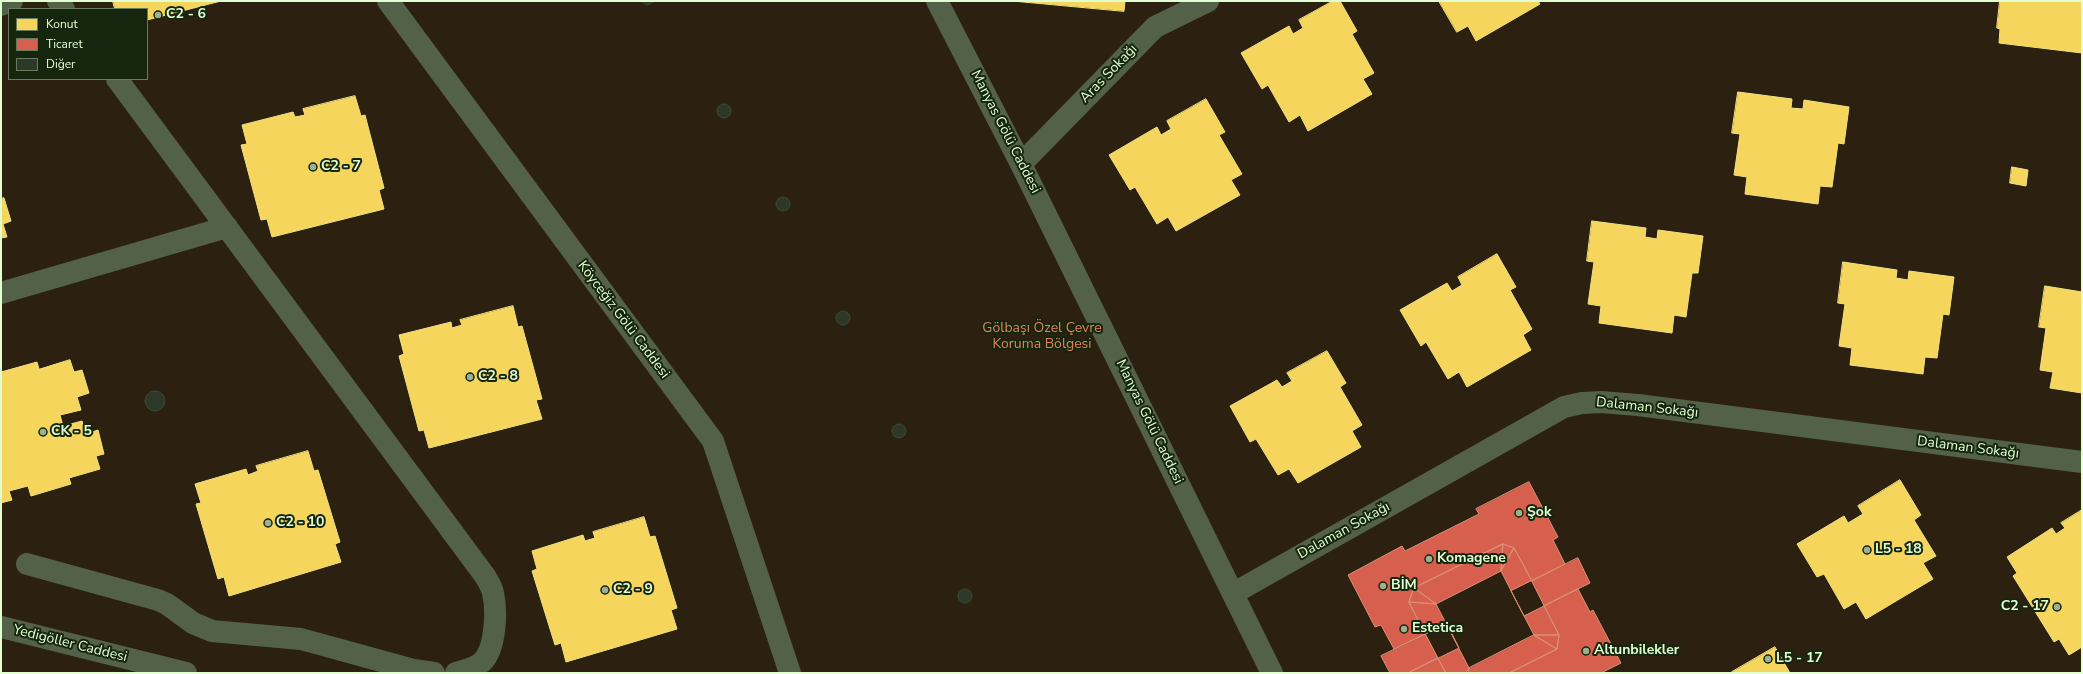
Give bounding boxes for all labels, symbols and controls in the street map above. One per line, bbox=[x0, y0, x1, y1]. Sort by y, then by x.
place label: C2 - 6 bbox=[166, 7, 206, 23]
legend bbox=[8, 8, 148, 80]
marker: C2 - 6 bbox=[153, 10, 163, 20]
text: Konut bbox=[46, 16, 78, 32]
text: Ticaret bbox=[46, 36, 83, 52]
street label: Aras Sokağı bbox=[1077, 41, 1141, 107]
text: Diğer bbox=[46, 56, 75, 72]
street label: Manyas Gölü Caddesi bbox=[967, 68, 1043, 196]
place label: C2 - 7 bbox=[321, 159, 361, 175]
marker: C2 - 7 bbox=[308, 162, 318, 172]
street label: Köyceğiz Gölü Caddesi bbox=[573, 258, 673, 382]
park label: Gölbaşı Özel Çevre Koruma Bölgesi bbox=[982, 321, 1102, 354]
street label: Manyas Gölü Caddesi bbox=[1112, 357, 1186, 487]
place label: C2 - 8 bbox=[478, 369, 518, 385]
marker: C2 - 8 bbox=[465, 372, 475, 382]
street label: Dalaman Sokağı bbox=[1595, 394, 1699, 422]
place label: CK - 5 bbox=[51, 424, 92, 440]
marker: CK - 5 bbox=[38, 427, 48, 437]
street label: Dalaman Sokağı bbox=[1916, 433, 2020, 463]
street label: Dalaman Sokağı bbox=[1295, 499, 1393, 563]
place label: Şok bbox=[1527, 505, 1551, 521]
marker: Şok bbox=[1514, 508, 1524, 518]
place label: C2 - 10 bbox=[276, 515, 324, 531]
marker: C2 - 10 bbox=[263, 518, 273, 528]
place label: L5 - 18 bbox=[1875, 542, 1922, 558]
marker: L5 - 18 bbox=[1862, 545, 1872, 555]
place label: Komagene bbox=[1437, 551, 1506, 567]
marker: Komagene bbox=[1424, 554, 1434, 564]
place label: BİM bbox=[1391, 578, 1417, 594]
marker: BİM bbox=[1378, 581, 1388, 591]
place label: C2 - 9 bbox=[613, 582, 653, 598]
marker: C2 - 9 bbox=[600, 585, 610, 595]
place label: C2 - 17 bbox=[2001, 599, 2049, 615]
marker: C2 - 17 bbox=[2052, 602, 2062, 612]
place label: Estetica bbox=[1412, 621, 1463, 637]
street label: Yedigöller Caddesi bbox=[11, 622, 129, 666]
marker: Estetica bbox=[1399, 624, 1409, 634]
place label: Altunbilekler bbox=[1594, 643, 1679, 659]
marker: Altunbilekler bbox=[1581, 646, 1591, 656]
place label: L5 - 17 bbox=[1776, 651, 1823, 667]
marker: L5 - 17 bbox=[1763, 654, 1773, 664]

